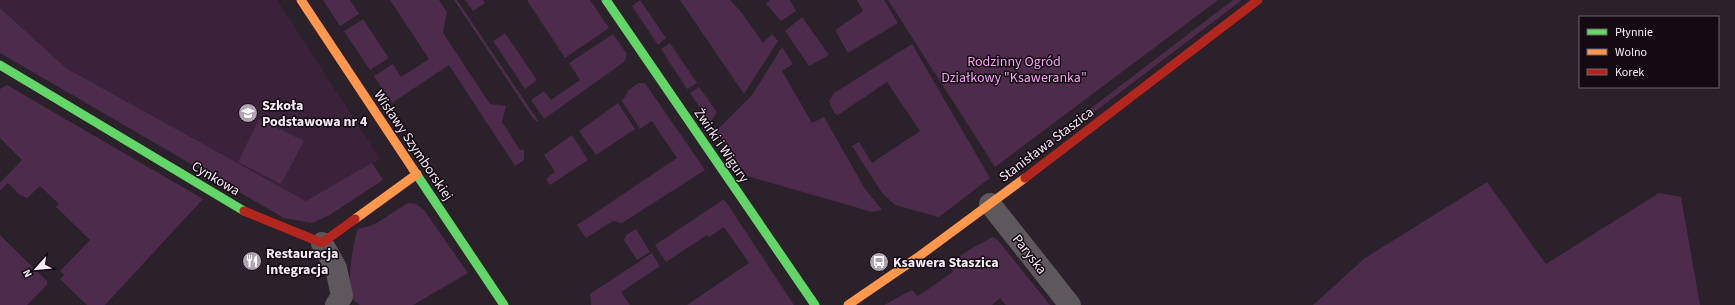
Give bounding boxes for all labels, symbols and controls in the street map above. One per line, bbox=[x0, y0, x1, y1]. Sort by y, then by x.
legend bbox=[1579, 16, 1719, 88]
text: Płynnie bbox=[1615, 24, 1653, 41]
text: Wolno bbox=[1615, 44, 1647, 61]
park label: Rodzinny Ogród Działkowy "Ksaweranka" bbox=[941, 52, 1087, 88]
text: Korek bbox=[1615, 64, 1644, 81]
street label: Wisławy Szymborskiej bbox=[369, 86, 458, 205]
place label: Szkoła Podstawowa nr 4 bbox=[262, 96, 368, 132]
school or university icon: Szkoła Podstawowa nr 4 bbox=[237, 102, 259, 124]
street label: Stanisława Staszica bbox=[995, 103, 1098, 187]
street label: Żwirki i Wigury bbox=[689, 104, 754, 187]
street label: Cynkowa bbox=[188, 157, 243, 201]
street label: Paryska bbox=[1007, 230, 1051, 279]
place label: Restauracja Integracja bbox=[266, 244, 338, 280]
north arrow bbox=[16, 249, 56, 289]
restaurant icon: Restauracja Integracja bbox=[241, 250, 263, 272]
bus stop icon: Ksawera Staszica bbox=[868, 251, 890, 273]
place label: Ksawera Staszica bbox=[893, 253, 999, 273]
text: N bbox=[19, 267, 36, 280]

